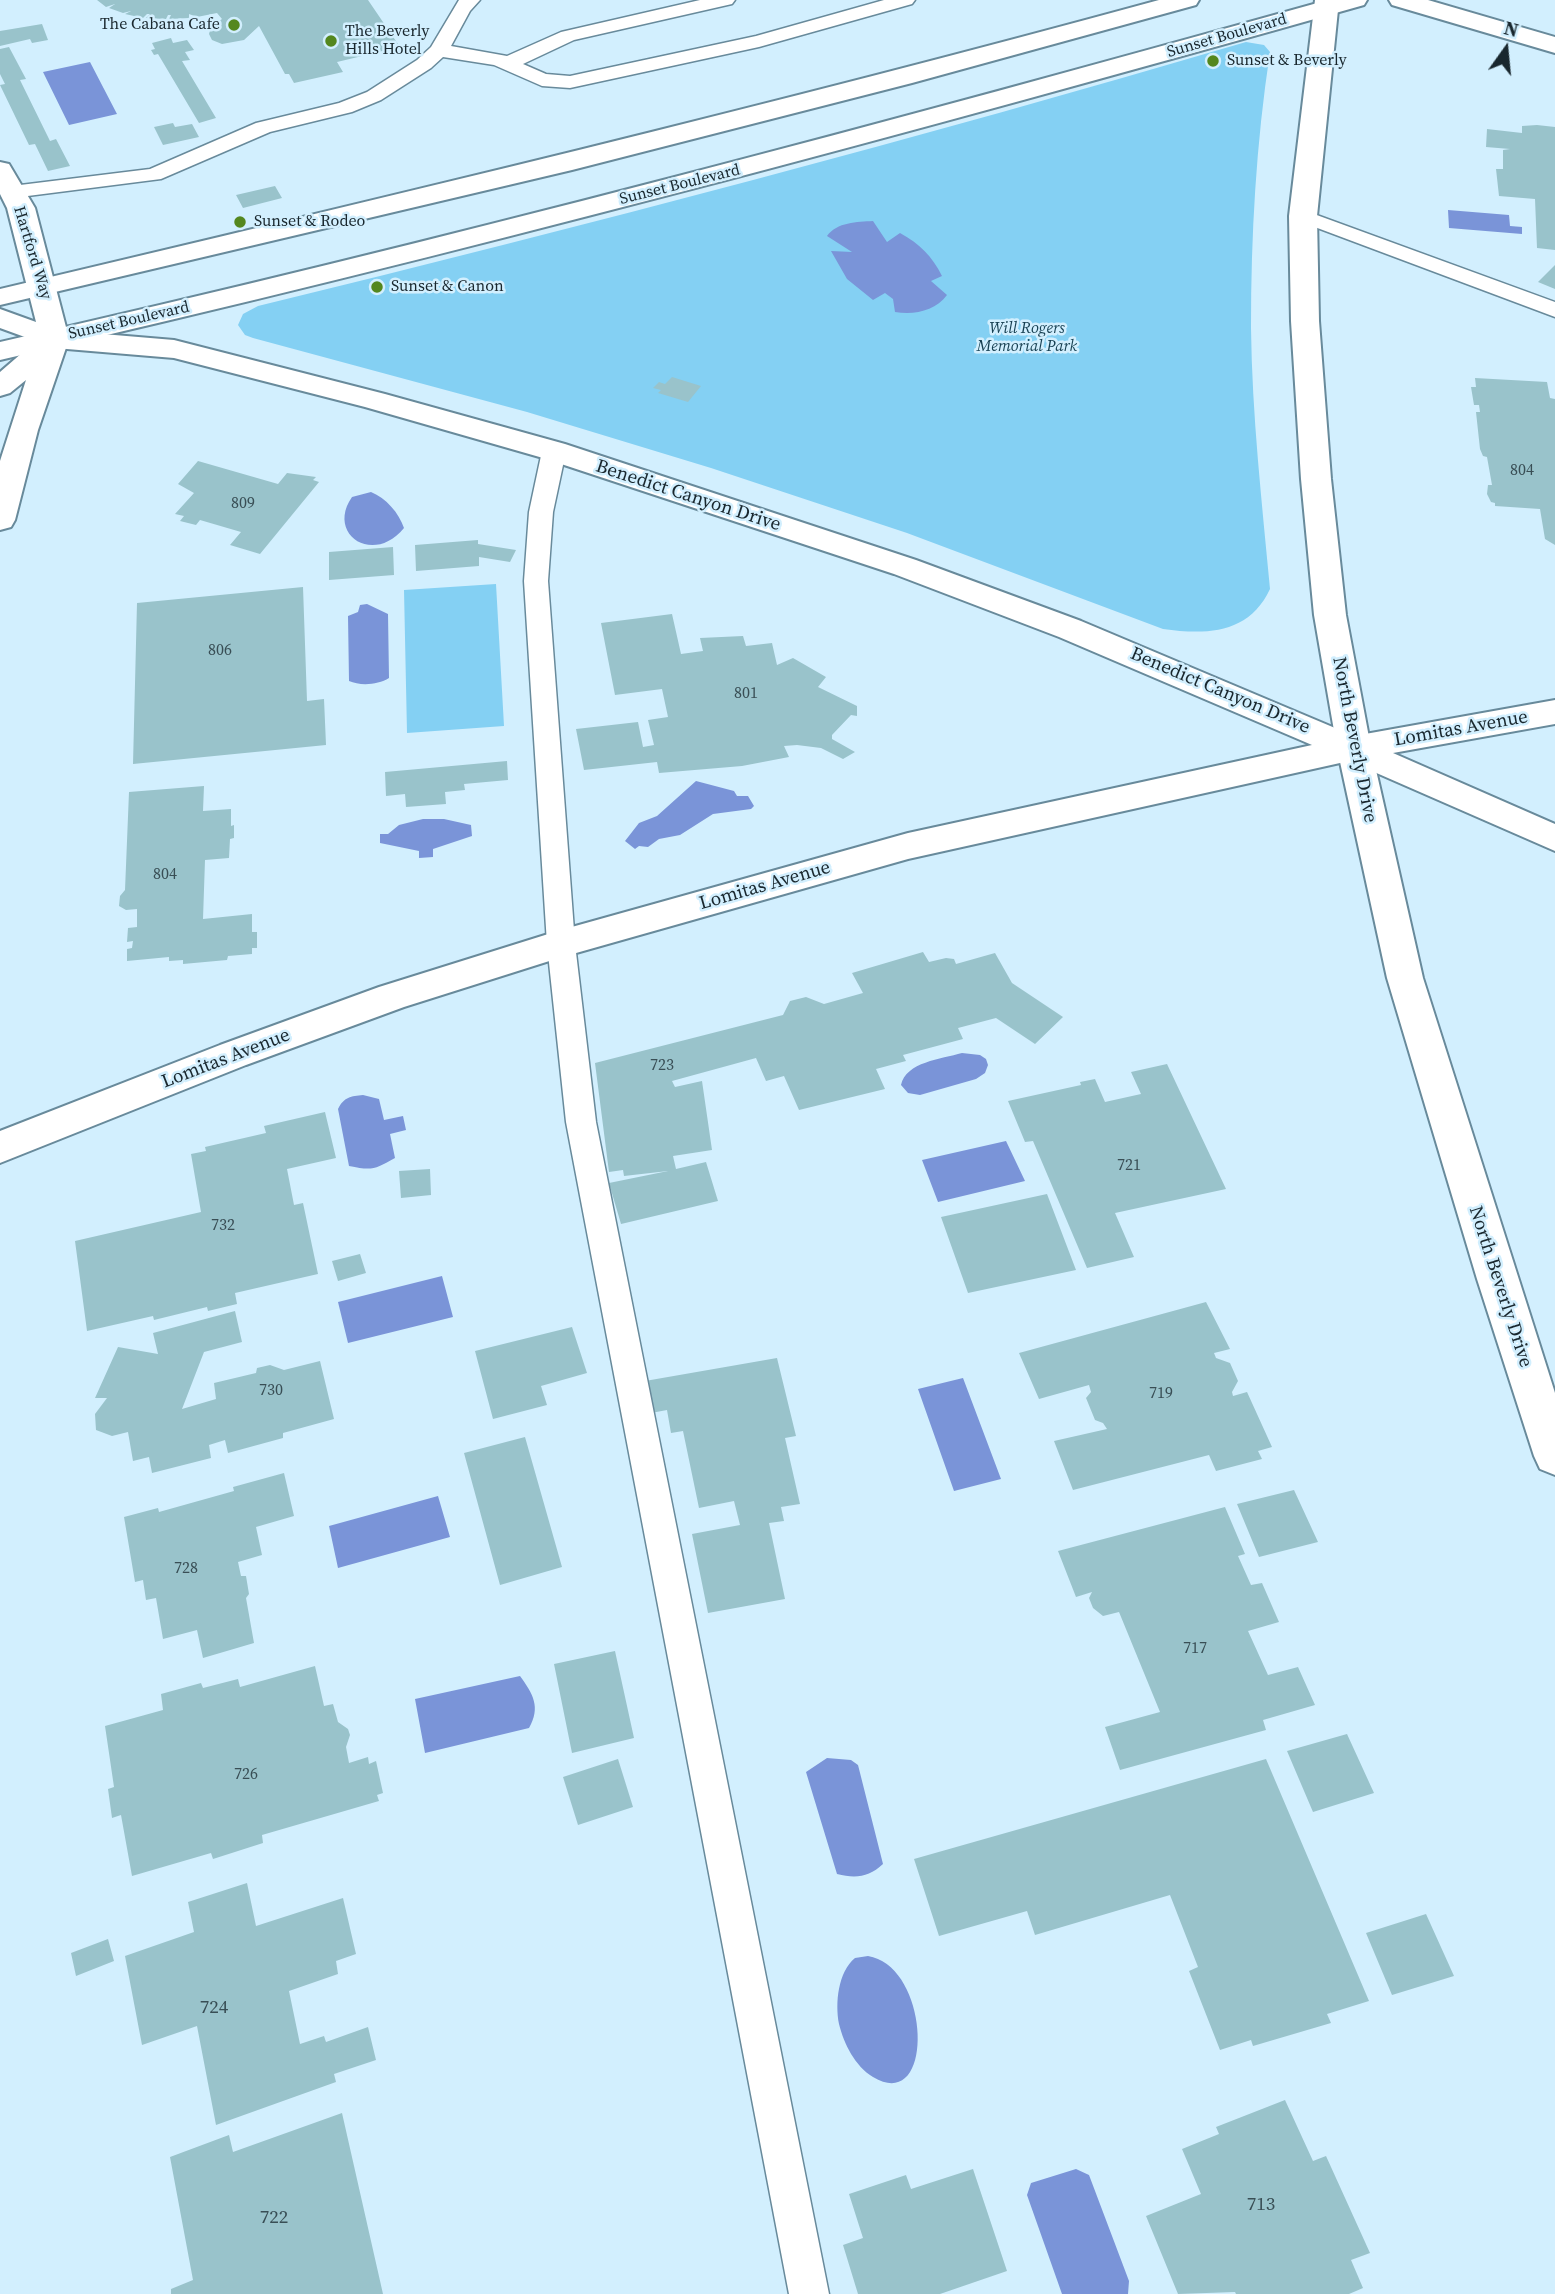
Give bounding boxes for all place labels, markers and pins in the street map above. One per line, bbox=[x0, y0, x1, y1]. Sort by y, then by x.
place label: The Cabana Cafe bbox=[100, 15, 220, 35]
marker: The Cabana Cafe bbox=[226, 17, 242, 33]
place label: The Beverly Hills Hotel bbox=[345, 22, 430, 60]
marker: The Beverly Hills Hotel bbox=[323, 33, 339, 49]
place label: Sunset & Beverly bbox=[1227, 51, 1347, 71]
marker: Sunset & Beverly bbox=[1205, 53, 1221, 69]
place label: Sunset & Rodeo bbox=[254, 212, 365, 232]
marker: Sunset & Rodeo bbox=[232, 214, 248, 230]
place label: Sunset & Canon bbox=[391, 277, 504, 297]
marker: Sunset & Canon bbox=[369, 279, 385, 295]

